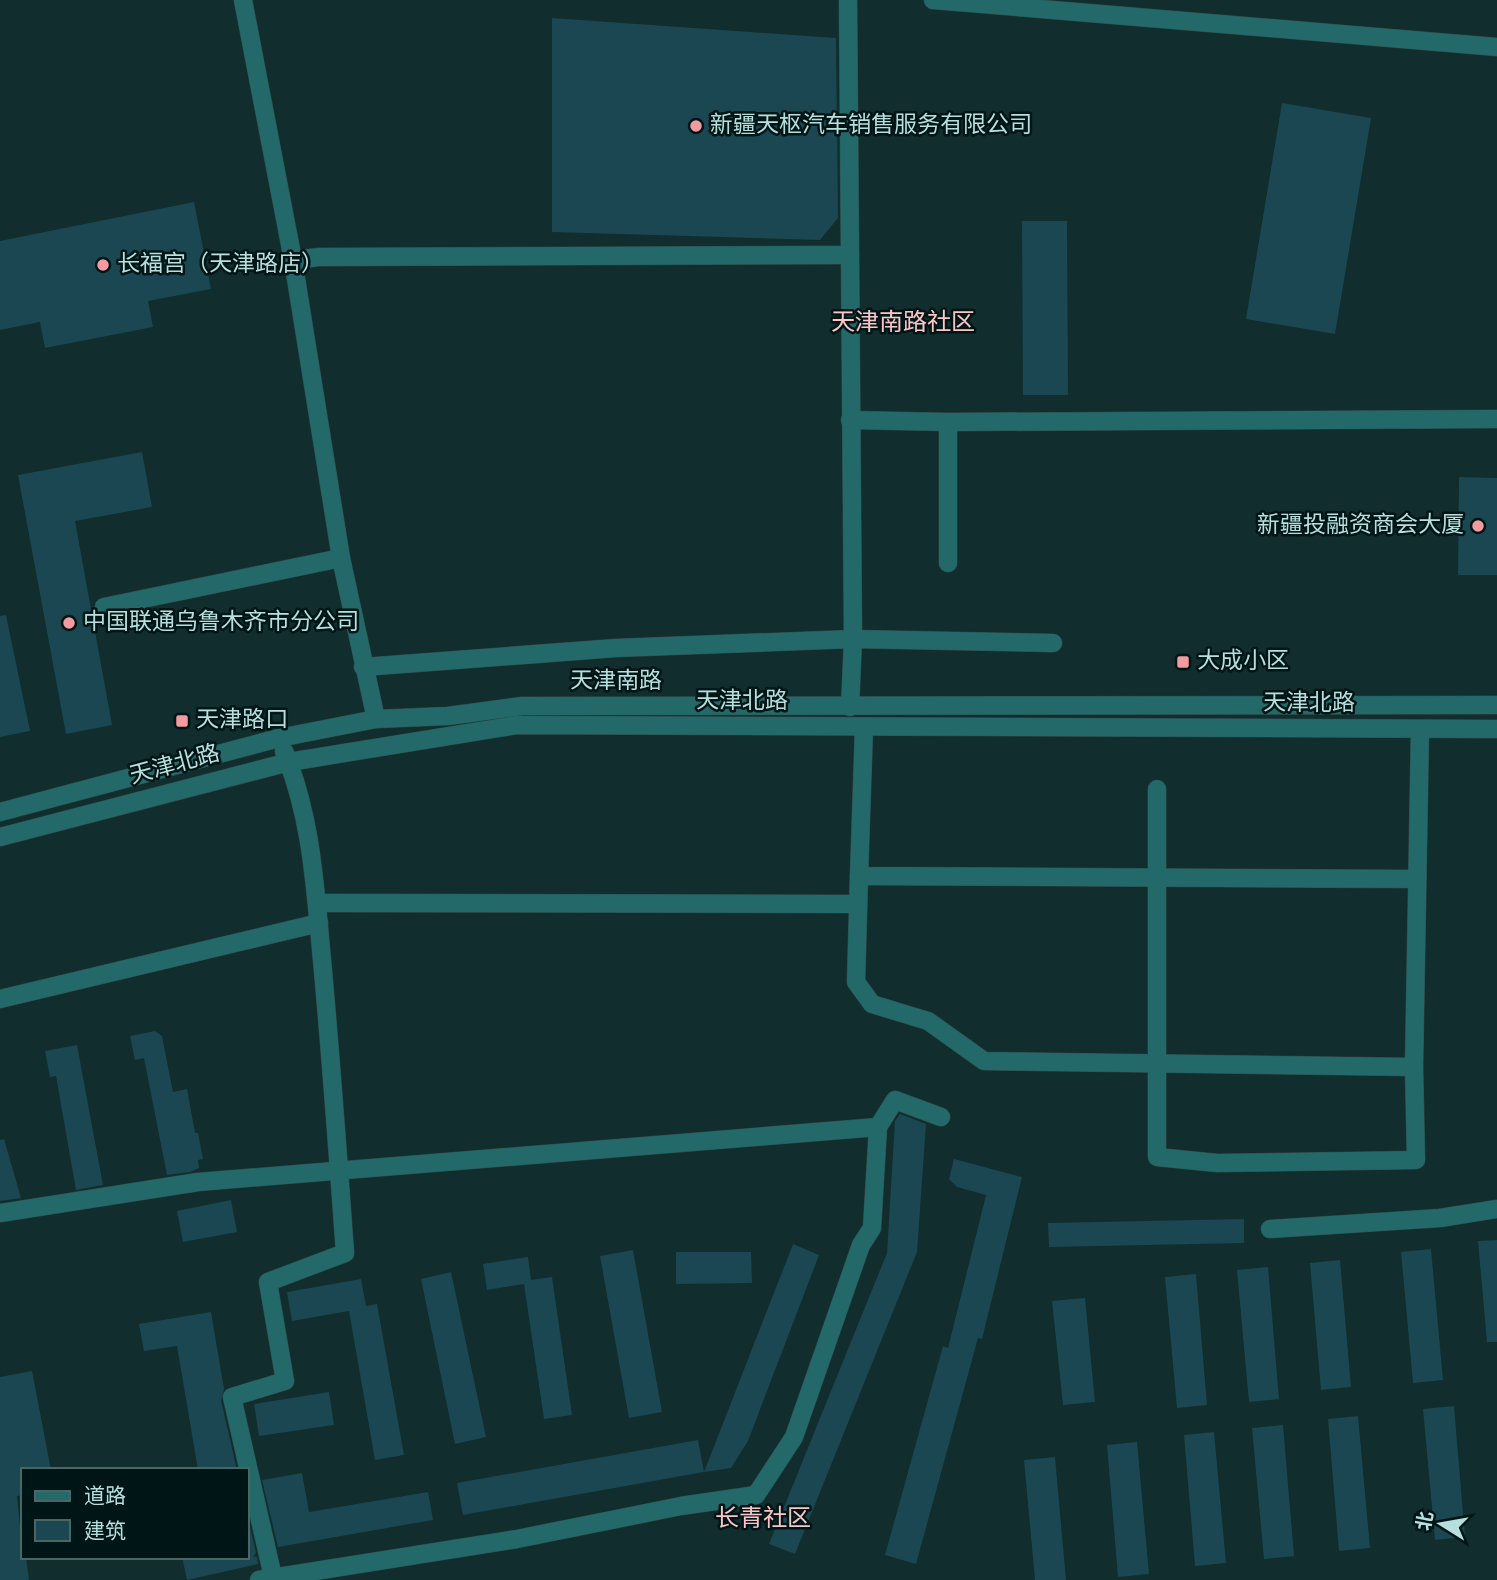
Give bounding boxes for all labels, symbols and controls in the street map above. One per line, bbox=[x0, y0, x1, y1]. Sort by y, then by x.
place label: 新疆天枢汽车销售服务有限公司 bbox=[710, 112, 1032, 141]
marker: 新疆天枢汽车销售服务有限公司 bbox=[688, 118, 704, 134]
place label: 长福宫（天津路店） bbox=[117, 251, 324, 280]
marker: 长福宫（天津路店） bbox=[95, 257, 111, 273]
district label: 天津南路社区 bbox=[831, 309, 975, 339]
place label: 新疆投融资商会大厦 bbox=[1257, 512, 1464, 541]
marker: 新疆投融资商会大厦 bbox=[1470, 518, 1486, 534]
place label: 中国联通乌鲁木齐市分公司 bbox=[83, 609, 359, 638]
marker: 中国联通乌鲁木齐市分公司 bbox=[61, 615, 77, 631]
place label: 大成小区 bbox=[1197, 648, 1289, 677]
marker: 大成小区 bbox=[1175, 654, 1191, 670]
street label: 天津南路 bbox=[570, 668, 662, 697]
street label: 天津北路 bbox=[696, 688, 788, 717]
street label: 天津北路 bbox=[1263, 690, 1355, 719]
place label: 天津路口 bbox=[196, 707, 288, 736]
marker: 天津路口 bbox=[174, 713, 190, 729]
street label: 天津北路 bbox=[127, 740, 223, 792]
legend bbox=[21, 1468, 248, 1559]
text: 道路 bbox=[84, 1484, 126, 1511]
north arrow bbox=[1406, 1489, 1476, 1559]
district label: 长青社区 bbox=[715, 1505, 811, 1535]
text: 北 bbox=[1413, 1510, 1440, 1533]
text: 建筑 bbox=[84, 1519, 126, 1546]

